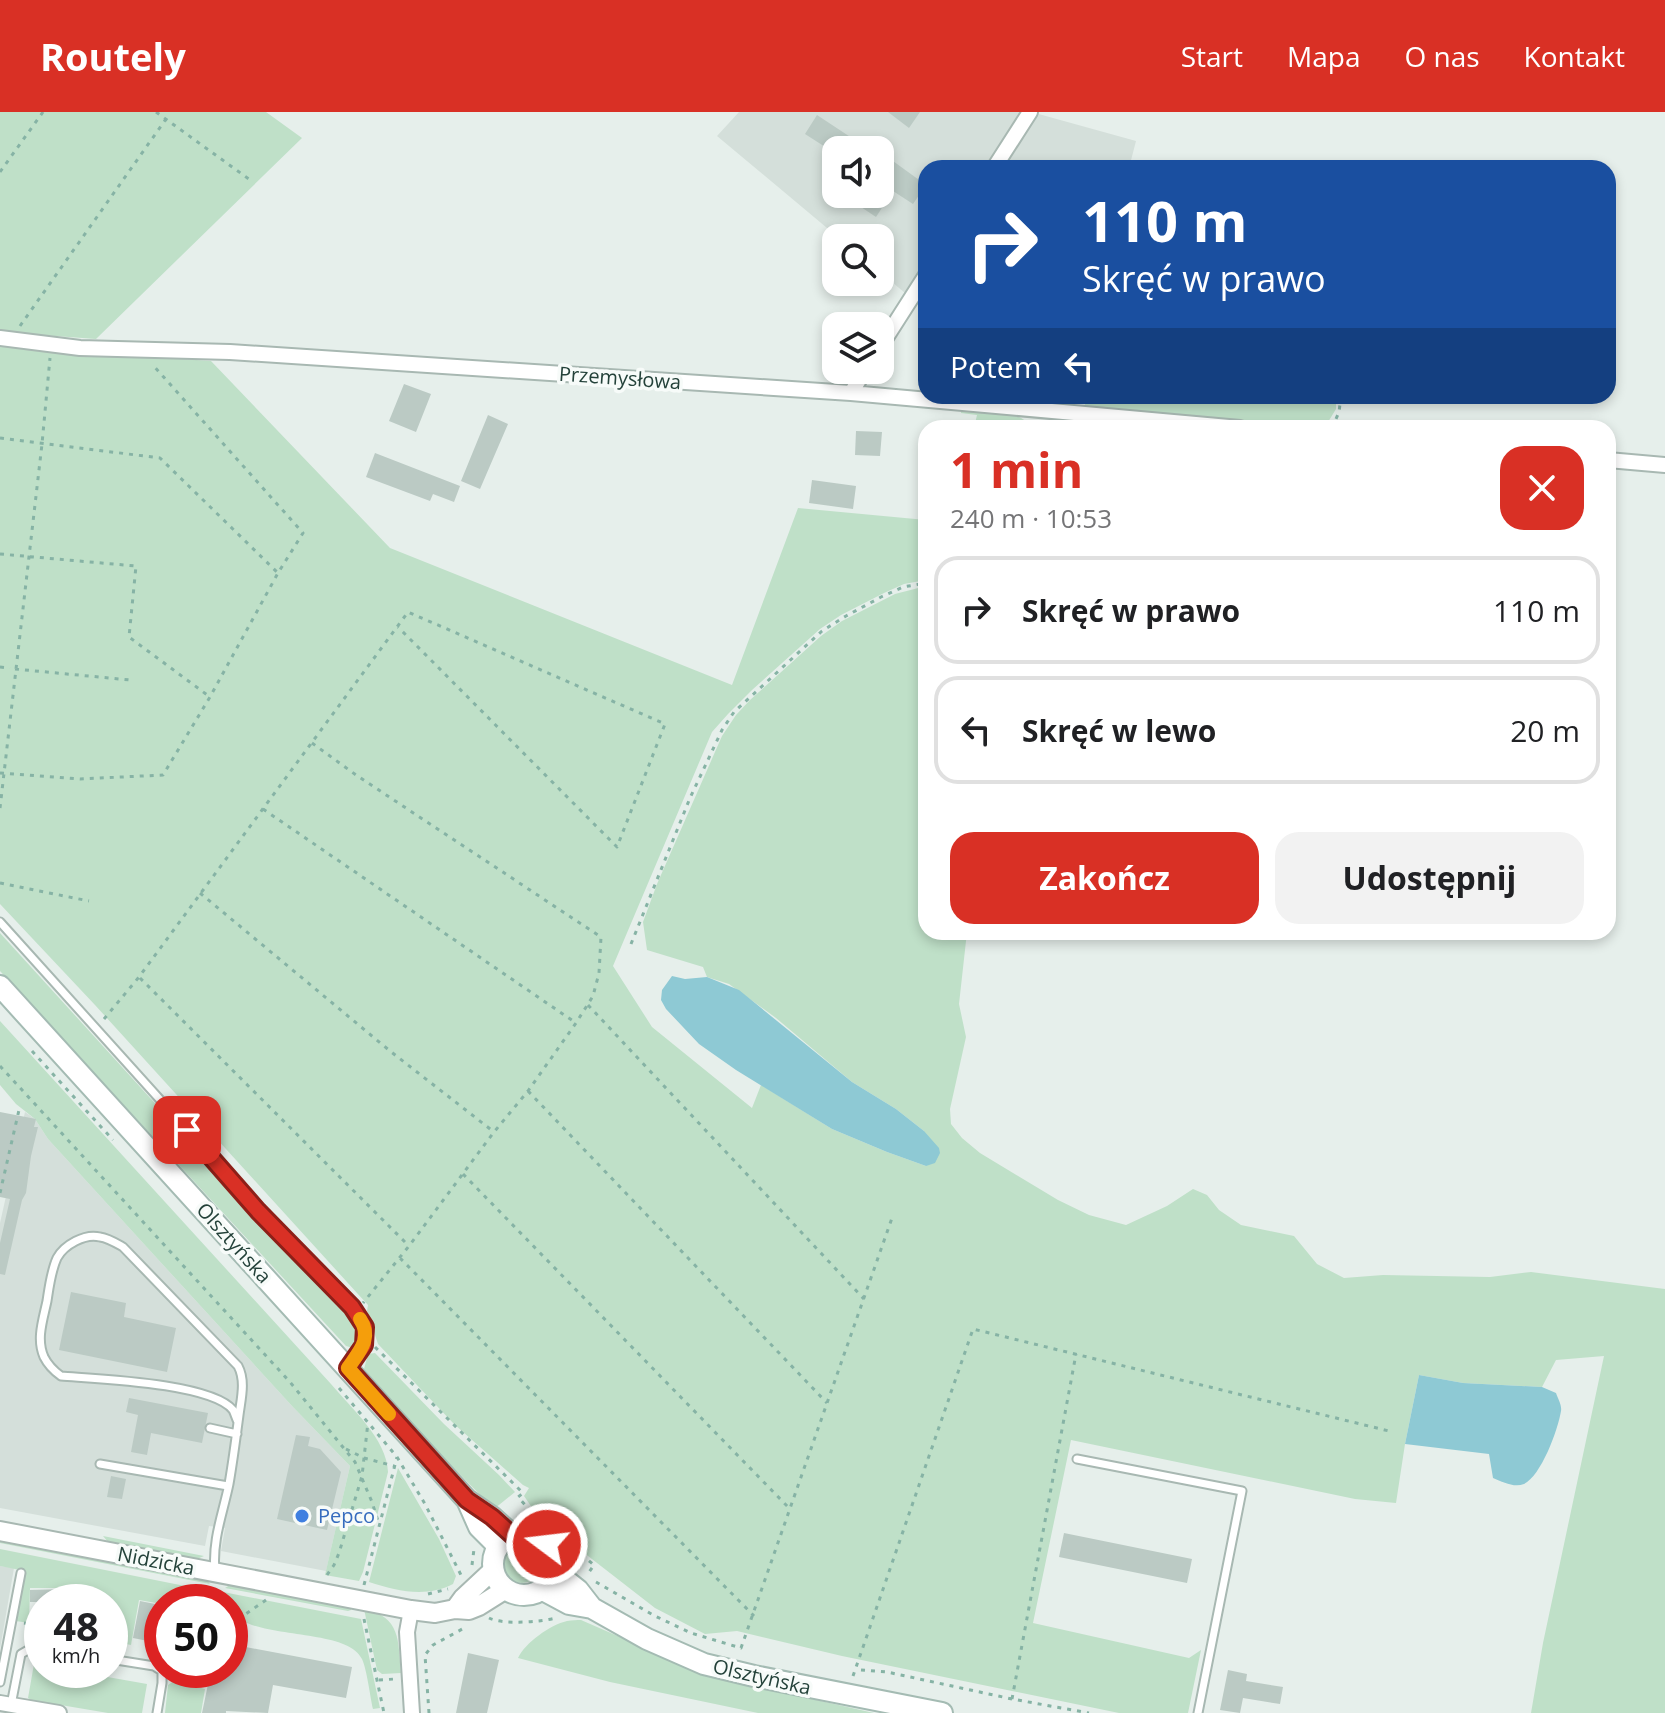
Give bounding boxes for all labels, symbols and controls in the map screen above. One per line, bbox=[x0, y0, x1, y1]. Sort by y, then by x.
text: Routely bbox=[40, 30, 186, 82]
text: Start bbox=[1181, 37, 1243, 75]
text: Mapa bbox=[1287, 37, 1360, 75]
text: O nas bbox=[1404, 37, 1480, 75]
text: Kontakt bbox=[1524, 37, 1625, 75]
map controls bbox=[822, 136, 894, 384]
button: sound bbox=[822, 136, 894, 208]
text: 110 m bbox=[1082, 182, 1248, 258]
icon: right bbox=[950, 192, 1054, 296]
button: search bbox=[822, 224, 894, 296]
text: Skręć w prawo bbox=[1082, 254, 1326, 303]
button: layers bbox=[822, 312, 894, 384]
icon: left bbox=[1057, 344, 1101, 388]
text: Potem bbox=[950, 346, 1041, 387]
street label: Przemysłowa bbox=[558, 360, 682, 395]
text: 1 min bbox=[950, 437, 1083, 502]
button: close bbox=[1500, 446, 1584, 530]
text: 240 m · 10:53 bbox=[950, 500, 1112, 536]
icon: right bbox=[954, 588, 998, 632]
text: Skręć w prawo bbox=[1022, 590, 1240, 631]
text: 110 m bbox=[1493, 590, 1580, 631]
icon: left bbox=[954, 708, 998, 752]
text: Skręć w lewo bbox=[1022, 710, 1216, 751]
text: 20 m bbox=[1510, 710, 1580, 751]
button: Zakończ bbox=[950, 832, 1259, 924]
button: Udostępnij bbox=[1275, 832, 1584, 924]
pin bbox=[153, 1096, 221, 1164]
icon: arrive bbox=[165, 1108, 209, 1152]
street label: Olsztyńska bbox=[191, 1196, 278, 1289]
place label: Pepco bbox=[318, 1502, 375, 1529]
position arrow bbox=[505, 1502, 589, 1586]
marker: Pepco bbox=[293, 1507, 311, 1525]
street label: Nidzicka bbox=[115, 1540, 197, 1581]
speed limit sign: 50 bbox=[144, 1584, 248, 1688]
text: 48 bbox=[53, 1598, 99, 1653]
text: km/h bbox=[52, 1642, 100, 1669]
street label: Olsztyńska bbox=[710, 1652, 814, 1701]

